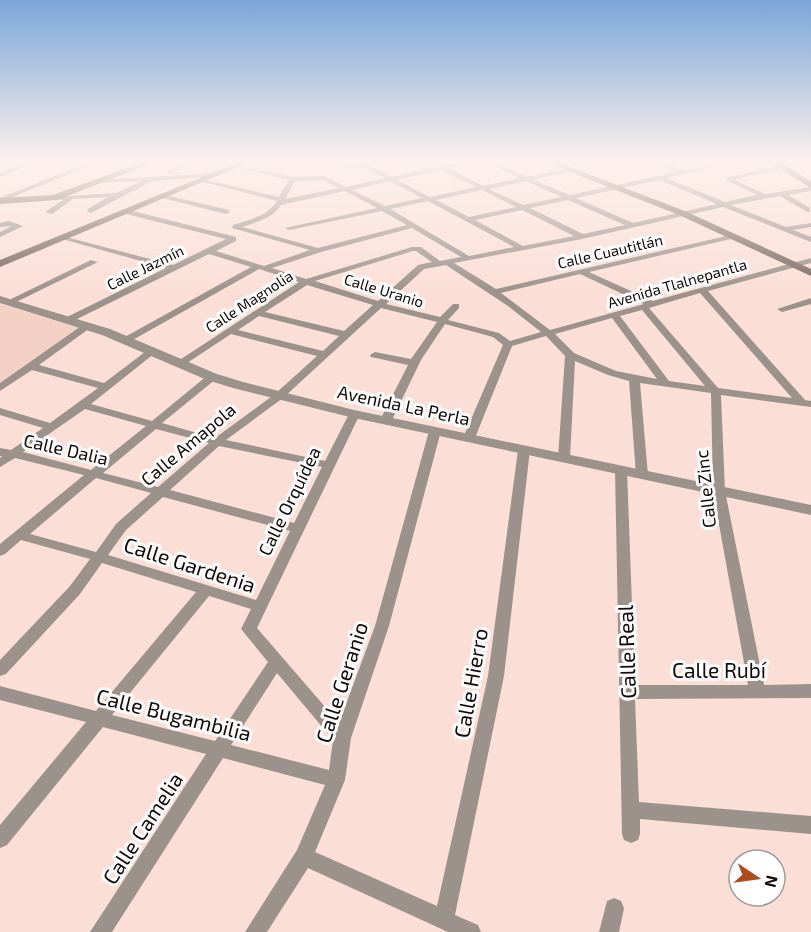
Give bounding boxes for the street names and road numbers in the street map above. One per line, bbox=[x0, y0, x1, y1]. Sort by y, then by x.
street label: Calle Cuautitlán bbox=[556, 230, 664, 272]
street label: Calle Jazmín bbox=[104, 241, 186, 293]
street label: Avenida Tlalnepantla bbox=[605, 255, 749, 311]
street label: Calle Magnolia bbox=[202, 266, 296, 336]
street label: Calle Uranio bbox=[342, 269, 426, 311]
street label: Avenida La Perla bbox=[336, 380, 472, 430]
street label: Calle Amapola bbox=[136, 398, 240, 490]
street label: Calle Dalia bbox=[22, 429, 110, 469]
street label: Calle Orquídea bbox=[253, 443, 325, 559]
street label: Calle Zinc bbox=[690, 449, 720, 529]
street label: Calle Gardenia bbox=[121, 531, 259, 597]
street label: Calle Real bbox=[612, 604, 640, 699]
street label: Calle Geranio bbox=[310, 618, 372, 746]
street label: Calle Hierro bbox=[448, 626, 492, 740]
street label: Calle Rubí bbox=[672, 657, 767, 682]
street label: Calle Bugambilia bbox=[94, 683, 254, 745]
street label: Calle Camelia bbox=[97, 767, 187, 889]

